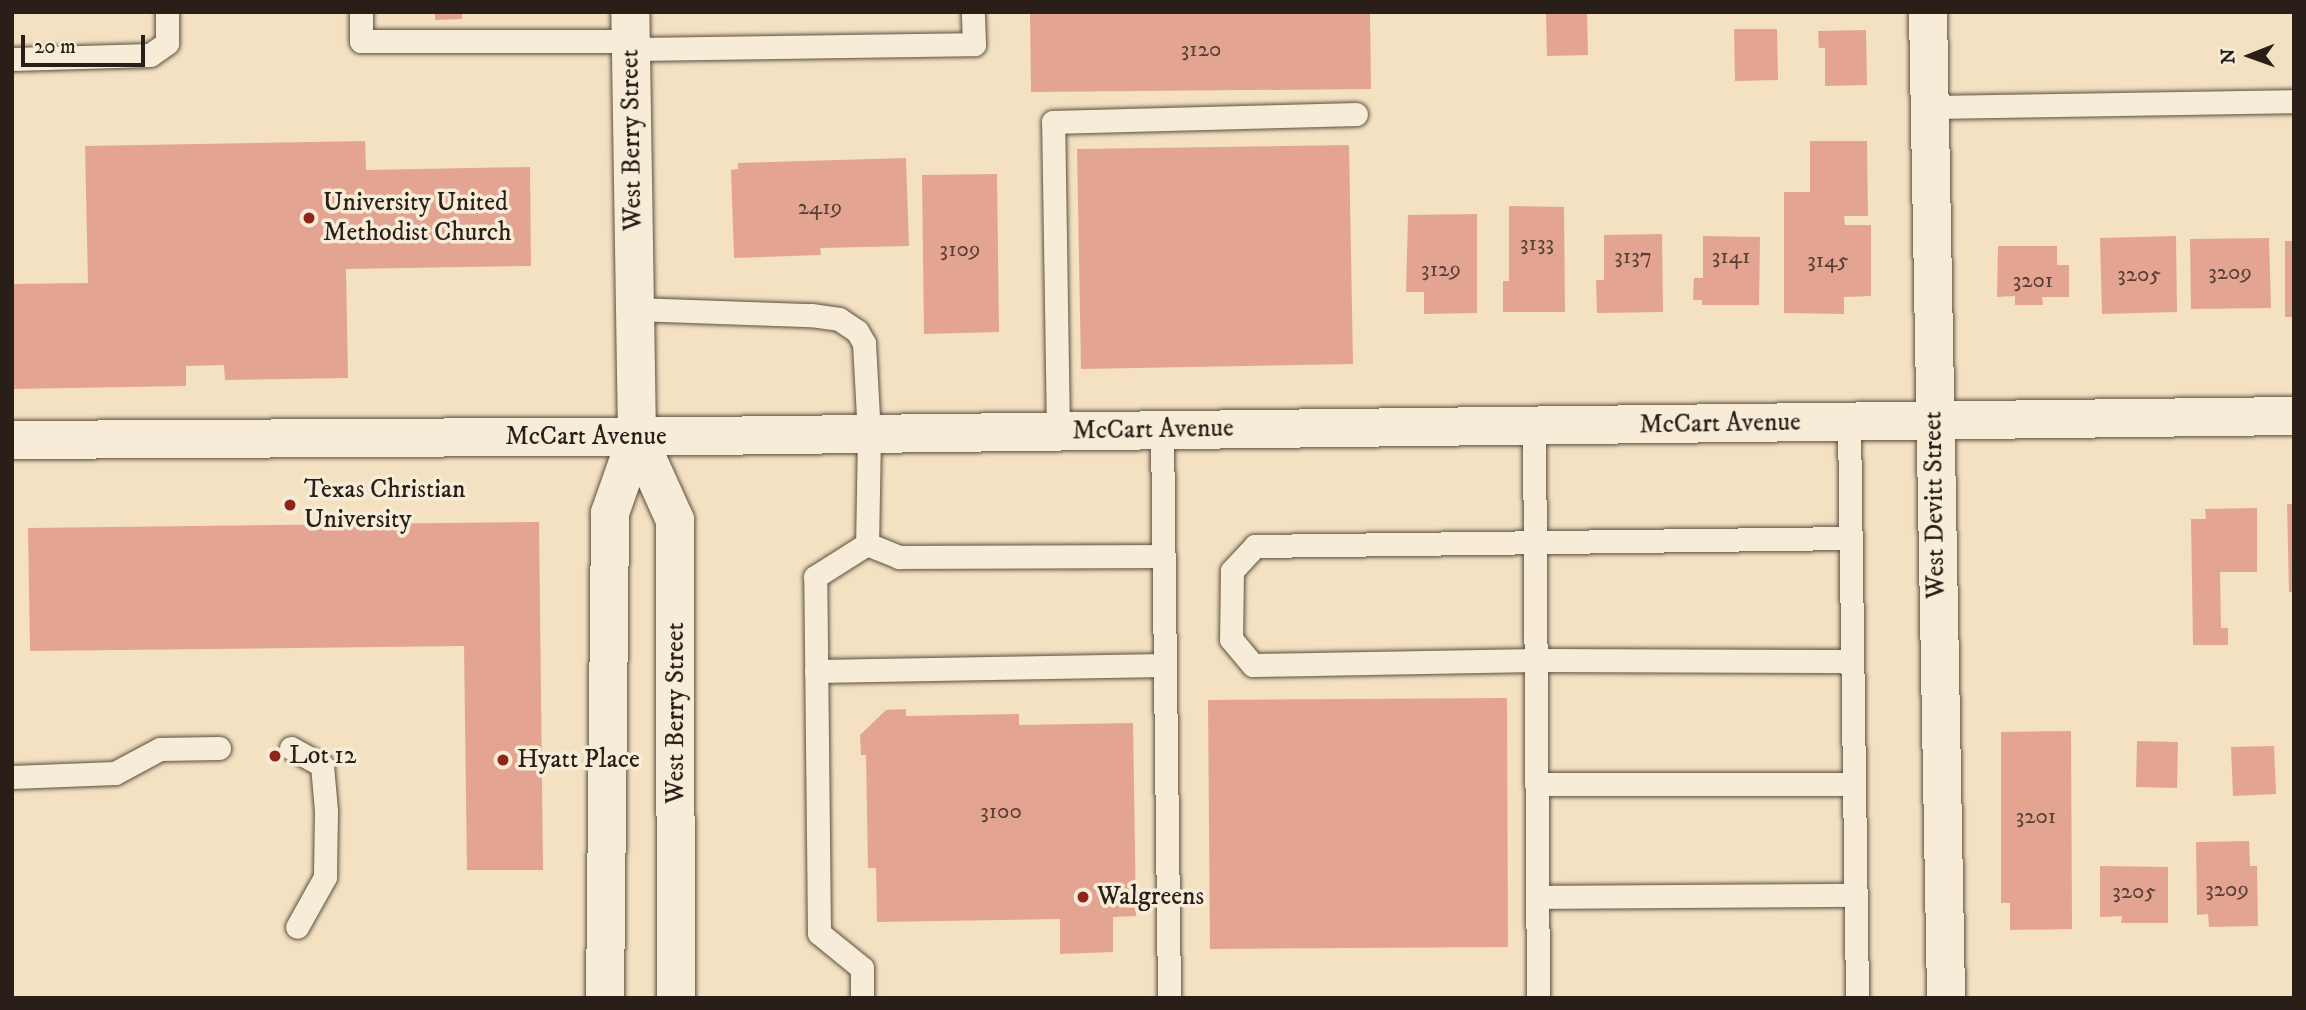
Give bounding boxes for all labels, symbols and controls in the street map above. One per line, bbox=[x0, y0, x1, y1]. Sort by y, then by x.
scale bar bbox=[24, 21, 149, 65]
north arrow bbox=[2215, 21, 2285, 91]
text: 20 m bbox=[34, 34, 76, 60]
house number: 3120 bbox=[1181, 36, 1221, 64]
text: N bbox=[2217, 48, 2240, 64]
street label: West Berry Street bbox=[615, 49, 649, 231]
place label: University United Methodist Church bbox=[323, 187, 512, 248]
house number: 2419 bbox=[798, 194, 842, 222]
marker: University United Methodist Church bbox=[301, 210, 317, 226]
house number: 3133 bbox=[1520, 230, 1554, 258]
house number: 3109 bbox=[940, 236, 980, 264]
house number: 3137 bbox=[1614, 243, 1652, 271]
house number: 3141 bbox=[1712, 243, 1750, 271]
house number: 3145 bbox=[1807, 247, 1849, 275]
house number: 3129 bbox=[1421, 256, 1461, 284]
house number: 3209 bbox=[2208, 259, 2252, 287]
house number: 3205 bbox=[2117, 261, 2161, 289]
house number: 3201 bbox=[2013, 267, 2053, 295]
street label: McCart Avenue bbox=[1639, 407, 1801, 441]
street label: West Devitt Street bbox=[1918, 411, 1952, 599]
street label: McCart Avenue bbox=[1072, 413, 1234, 447]
street label: McCart Avenue bbox=[505, 421, 667, 453]
place label: Texas Christian University bbox=[304, 474, 466, 536]
marker: Texas Christian University bbox=[282, 497, 298, 513]
street label: West Berry Street bbox=[660, 622, 692, 804]
place label: Lot 12 bbox=[289, 740, 357, 772]
place label: Hyatt Place bbox=[517, 744, 640, 776]
marker: Lot 12 bbox=[267, 748, 283, 764]
marker: Hyatt Place bbox=[495, 752, 511, 768]
house number: 3100 bbox=[980, 798, 1022, 826]
house number: 3201 bbox=[2016, 803, 2056, 831]
house number: 3209 bbox=[2205, 876, 2249, 904]
house number: 3205 bbox=[2112, 878, 2156, 906]
place label: Walgreens bbox=[1097, 881, 1204, 913]
marker: Walgreens bbox=[1075, 889, 1091, 905]

